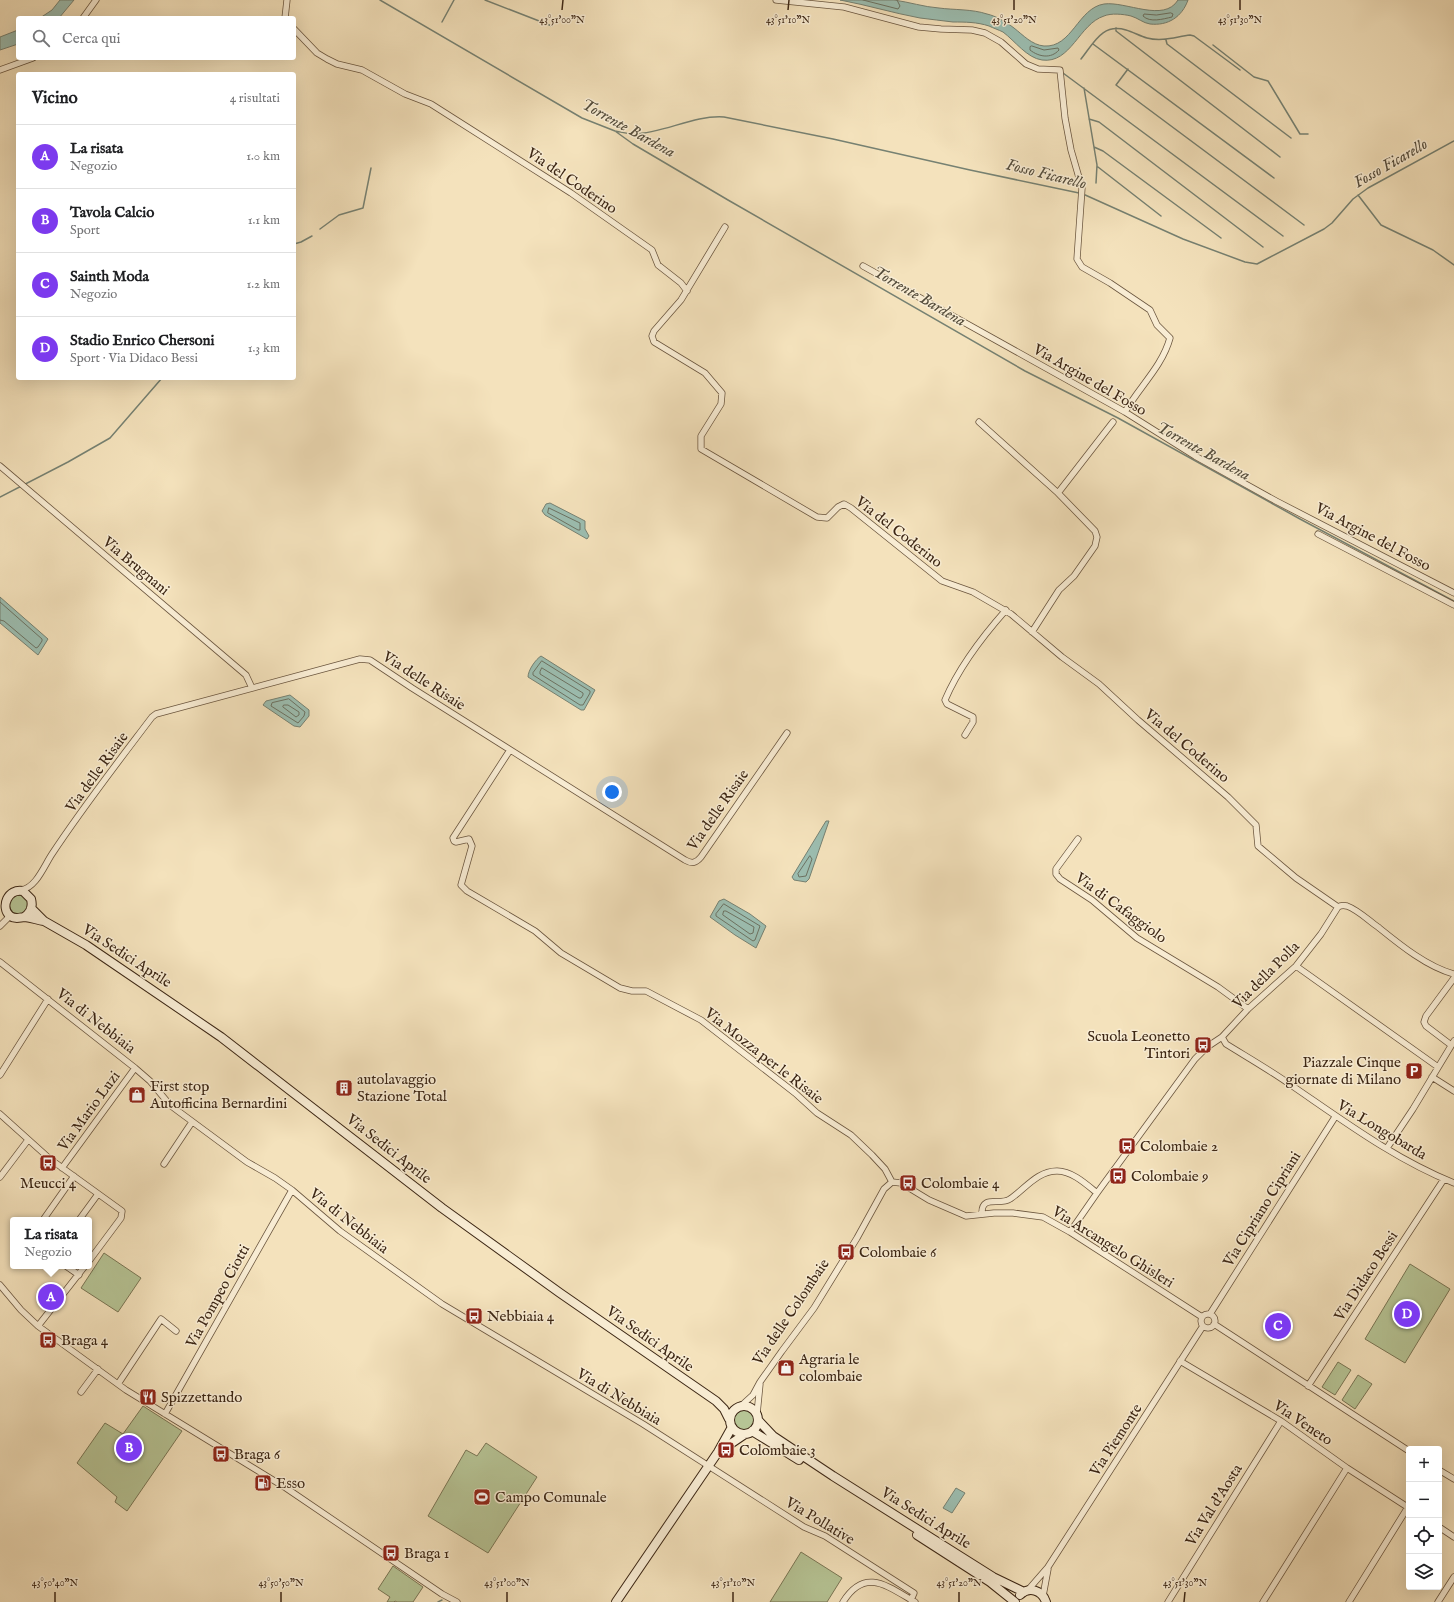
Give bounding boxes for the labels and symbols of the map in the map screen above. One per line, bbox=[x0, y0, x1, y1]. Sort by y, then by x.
text: 43°51'00"N bbox=[539, 14, 585, 27]
text: 43°51'10"N bbox=[766, 14, 810, 27]
text: 43°51'20"N bbox=[991, 14, 1037, 27]
text: 43°51'30"N bbox=[1218, 14, 1262, 27]
water label: Torrente Bardena bbox=[578, 95, 678, 163]
water label: Fosso Ficarello bbox=[1350, 135, 1432, 193]
street label: Via del Coderino bbox=[522, 143, 621, 218]
water label: Fosso Ficarello bbox=[1004, 155, 1088, 195]
water label: Torrente Bardena bbox=[869, 262, 969, 332]
street label: Via Argine del Fosso bbox=[1029, 339, 1150, 420]
water label: Torrente Bardena bbox=[1153, 418, 1253, 486]
street label: Via del Coderino bbox=[851, 492, 946, 572]
street label: Via Argine del Fosso bbox=[1311, 498, 1434, 575]
street label: Via Brugnani bbox=[98, 532, 173, 599]
street label: Via delle Risaie bbox=[378, 647, 469, 715]
street label: Via del Coderino bbox=[1140, 704, 1233, 787]
street label: Via delle Risaie bbox=[61, 728, 133, 817]
street label: Via delle Risaie bbox=[682, 766, 753, 855]
your location bbox=[602, 782, 622, 802]
street label: Via di Cafaggiolo bbox=[1071, 868, 1170, 948]
street label: Via Sedici Aprile bbox=[78, 920, 175, 992]
street label: Via della Polla bbox=[1228, 937, 1304, 1013]
street label: Via di Nebbiaia bbox=[52, 984, 140, 1058]
street label: Via Mozza per le Risaie bbox=[700, 1003, 827, 1108]
place label: Scuola Leonetto Tintori bbox=[1087, 1027, 1190, 1063]
bus stop icon: Scuola Leonetto Tintori bbox=[1193, 1035, 1213, 1055]
place label: Piazzale Cinque giornate di Milano bbox=[1286, 1053, 1401, 1089]
parking icon: Piazzale Cinque giornate di Milano bbox=[1404, 1061, 1424, 1081]
street label: Via Mario Luzi bbox=[53, 1067, 124, 1156]
place label: autolavaggio Stazione Total bbox=[357, 1070, 448, 1106]
place label: First stop Autofficina Bernardini bbox=[149, 1077, 287, 1113]
building icon: autolavaggio Stazione Total bbox=[334, 1078, 354, 1098]
shop icon: First stop Autofficina Bernardini bbox=[127, 1085, 147, 1105]
street label: Via Longobarda bbox=[1333, 1095, 1431, 1164]
street label: Via Sedici Aprile bbox=[342, 1109, 435, 1188]
bus stop icon: Colombaie 2 bbox=[1117, 1136, 1137, 1156]
place label: Colombaie 2 bbox=[1140, 1137, 1218, 1156]
street label: Via Cipriano Cipriani bbox=[1218, 1148, 1305, 1271]
bus stop icon: Meucci 4 bbox=[38, 1153, 58, 1173]
bus stop icon: Colombaie 9 bbox=[1108, 1166, 1128, 1186]
place label: Colombaie 9 bbox=[1131, 1167, 1209, 1186]
bus stop icon: Colombaie 4 bbox=[898, 1173, 918, 1193]
place label: Meucci 4 bbox=[20, 1174, 77, 1193]
place label: Colombaie 4 bbox=[921, 1174, 1000, 1193]
street label: Via di Nebbiaia bbox=[305, 1184, 393, 1258]
street label: Via Arcangelo Ghisleri bbox=[1048, 1201, 1177, 1292]
street label: Via Didaco Bessi bbox=[1329, 1228, 1402, 1325]
street label: Via Pompeo Ciotti bbox=[181, 1241, 254, 1352]
bus stop icon: Colombaie 6 bbox=[836, 1242, 856, 1262]
place label: Colombaie 6 bbox=[859, 1243, 937, 1262]
street label: Via delle Colombaie bbox=[748, 1255, 834, 1370]
pin: A bbox=[38, 1282, 64, 1312]
pin: D bbox=[1394, 1299, 1420, 1329]
street label: Via Sedici Aprile bbox=[602, 1301, 698, 1376]
bus stop icon: Nebbiaia 4 bbox=[464, 1306, 484, 1326]
place label: Nebbiaia 4 bbox=[487, 1307, 555, 1326]
pin: C bbox=[1265, 1311, 1291, 1341]
bus stop icon: Braga 4 bbox=[38, 1330, 58, 1350]
place label: Braga 4 bbox=[61, 1331, 109, 1350]
place label: Agraria le colombaie bbox=[798, 1350, 863, 1386]
shop icon: Agraria le colombaie bbox=[776, 1358, 796, 1378]
street label: Via di Nebbiaia bbox=[572, 1364, 665, 1430]
restaurant icon: Spizzettando bbox=[138, 1387, 158, 1407]
place label: Spizzettando bbox=[161, 1388, 242, 1407]
street label: Via Veneto bbox=[1269, 1396, 1336, 1450]
street label: Via Piemonte bbox=[1085, 1400, 1147, 1481]
pin: B bbox=[116, 1433, 142, 1463]
bus stop icon: Colombaie 3 bbox=[716, 1440, 736, 1460]
place label: Colombaie 3 bbox=[739, 1441, 816, 1460]
bus stop icon: Braga 6 bbox=[211, 1444, 231, 1464]
place label: Braga 6 bbox=[234, 1445, 281, 1464]
street label: Via Val d'Aosta bbox=[1181, 1460, 1247, 1550]
fuel station icon: Esso bbox=[253, 1473, 273, 1493]
place label: Esso bbox=[276, 1474, 305, 1493]
street label: Via Sedici Aprile bbox=[877, 1482, 975, 1553]
sports icon: Campo Comunale bbox=[472, 1487, 492, 1507]
place label: Campo Comunale bbox=[495, 1488, 607, 1507]
street label: Via Pollative bbox=[781, 1492, 858, 1549]
bus stop icon: Braga 1 bbox=[381, 1543, 401, 1563]
place label: Braga 1 bbox=[404, 1544, 449, 1563]
text: 43°50'40"N bbox=[32, 1577, 79, 1590]
text: 43°50'50"N bbox=[258, 1577, 304, 1590]
text: 43°51'00"N bbox=[484, 1577, 530, 1590]
text: 43°51'10"N bbox=[711, 1577, 755, 1590]
text: 43°51'20"N bbox=[936, 1577, 982, 1590]
text: 43°51'30"N bbox=[1163, 1577, 1207, 1590]

